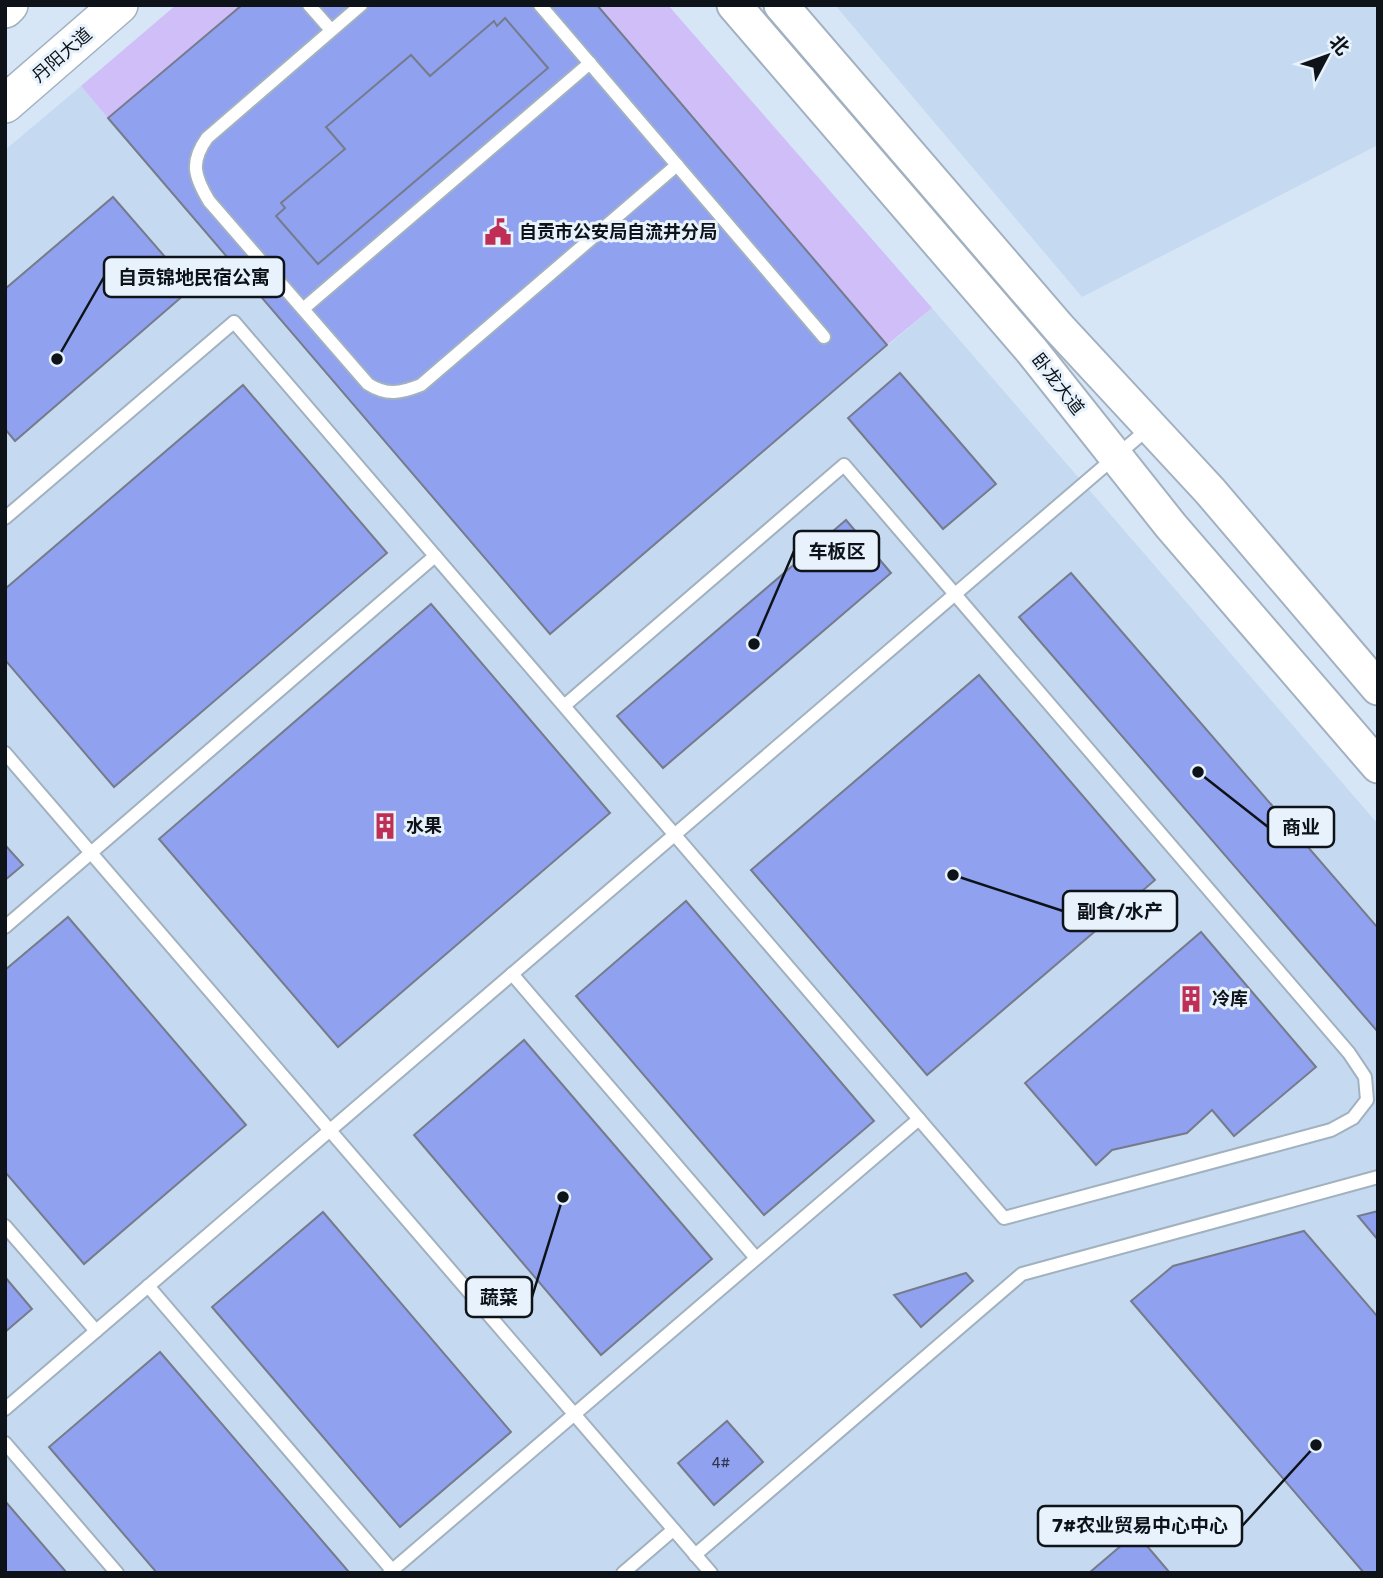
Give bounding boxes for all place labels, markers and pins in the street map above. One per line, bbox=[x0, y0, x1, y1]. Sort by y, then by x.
public building icon: 自贡市公安局自流井分局 bbox=[483, 217, 513, 247]
place label: 自贡市公安局自流井分局 bbox=[519, 221, 717, 243]
callout: 自贡锦地民宿公寓 bbox=[104, 257, 284, 297]
callout: 车板区 bbox=[794, 531, 879, 571]
callout: 商业 bbox=[1268, 807, 1334, 847]
building icon: 水果 bbox=[370, 811, 400, 841]
place label: 水果 bbox=[406, 815, 442, 837]
callout: 副食/水产 bbox=[1063, 891, 1177, 931]
building icon: 冷库 bbox=[1176, 984, 1206, 1014]
place label: 冷库 bbox=[1212, 988, 1248, 1010]
callout: 蔬菜 bbox=[466, 1277, 532, 1317]
callout: 7#农业贸易中心中心 bbox=[1038, 1506, 1242, 1546]

